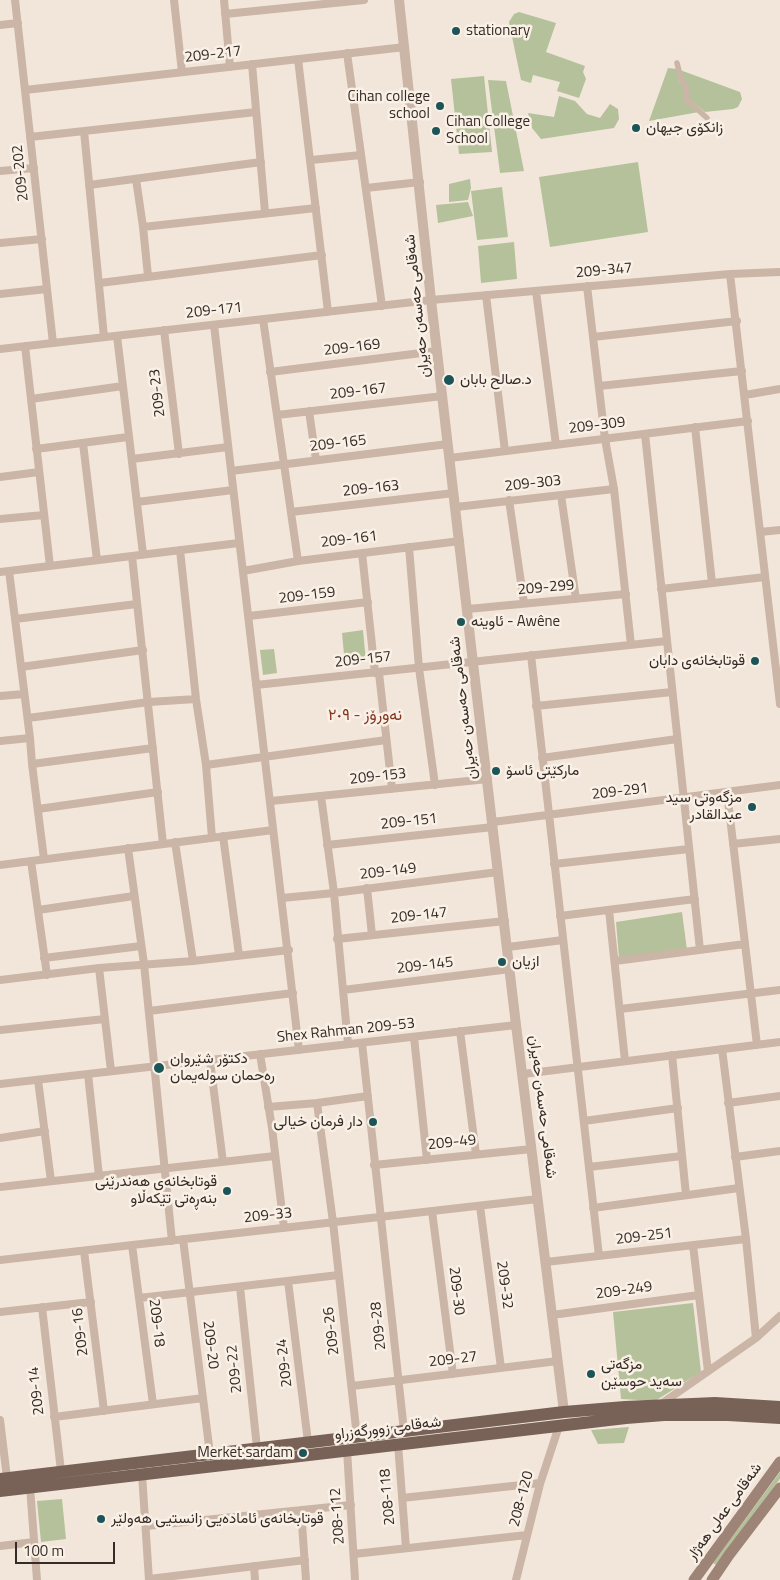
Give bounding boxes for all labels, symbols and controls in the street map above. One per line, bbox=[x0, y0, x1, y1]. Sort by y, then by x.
place label: stationary bbox=[466, 22, 530, 40]
marker: stationary bbox=[450, 25, 462, 37]
street label: 209-217 bbox=[184, 43, 242, 67]
place label: Cihan college school bbox=[347, 88, 430, 123]
marker: Cihan college school bbox=[434, 100, 446, 112]
place label: Cihan College School bbox=[446, 113, 530, 148]
place label: زانکۆی جیھان bbox=[646, 119, 723, 137]
marker: زانکۆی جیھان bbox=[630, 122, 642, 134]
marker: Cihan College School bbox=[430, 125, 442, 137]
street label: 209-202 bbox=[9, 144, 33, 202]
street label: شەقامی حەسەن حەیران bbox=[402, 233, 434, 379]
street label: 209-347 bbox=[575, 260, 633, 282]
street label: 209-171 bbox=[185, 299, 243, 323]
street label: 209-169 bbox=[323, 336, 381, 360]
street label: 209-23 bbox=[146, 368, 170, 418]
place label: د.صالح بابان bbox=[460, 371, 532, 389]
marker: د.صالح بابان bbox=[442, 373, 456, 387]
street label: 209-167 bbox=[329, 380, 387, 404]
street label: 209-309 bbox=[568, 414, 626, 438]
street label: 209-165 bbox=[309, 432, 367, 456]
street label: 209-303 bbox=[504, 472, 562, 496]
street label: 209-163 bbox=[342, 477, 400, 501]
street label: 209-161 bbox=[320, 528, 378, 552]
street label: 209-299 bbox=[517, 577, 575, 599]
street label: 209-159 bbox=[278, 584, 336, 608]
place label: ئاوینە - Awêne bbox=[471, 613, 560, 631]
marker: ئاوینە - Awêne bbox=[455, 616, 467, 628]
street label: شەقامی حەسەن حەیران bbox=[446, 635, 482, 781]
street label: 209-157 bbox=[334, 648, 392, 672]
place label: قوتابخانەی دابان bbox=[649, 652, 745, 670]
marker: قوتابخانەی دابان bbox=[749, 655, 761, 667]
district label: نەورۆز - ٢٠٩ bbox=[328, 706, 402, 726]
place label: مارکێتی ئاسۆ bbox=[506, 762, 579, 780]
street label: 209-153 bbox=[349, 765, 407, 789]
marker: مارکێتی ئاسۆ bbox=[490, 765, 502, 777]
street label: 209-291 bbox=[591, 780, 649, 804]
place label: مزگەوتی سید عبدالقادر bbox=[666, 789, 742, 824]
marker: مزگەوتی سید عبدالقادر bbox=[746, 801, 758, 813]
street label: 209-151 bbox=[380, 810, 438, 834]
street label: 209-149 bbox=[359, 860, 417, 884]
street label: 209-147 bbox=[390, 904, 448, 928]
place label: ازيان bbox=[512, 953, 539, 971]
street label: 209-145 bbox=[396, 954, 454, 978]
marker: ازيان bbox=[496, 956, 508, 968]
street label: Shex Rahman 209-53 bbox=[276, 1015, 416, 1047]
street label: شەقامی حەسەن حەیران bbox=[524, 1034, 560, 1180]
place label: دکتۆر شێروان رەحمان سولەیمان bbox=[170, 1050, 275, 1085]
marker: دکتۆر شێروان رەحمان سولەیمان bbox=[152, 1061, 166, 1075]
place label: دار فرمان خیالی bbox=[274, 1113, 363, 1131]
marker: دار فرمان خیالی bbox=[367, 1116, 379, 1128]
street label: 209-49 bbox=[427, 1132, 477, 1154]
place label: قوتابخانەی هەندرێنی بنەڕەتی تێکەڵاو bbox=[95, 1173, 217, 1208]
marker: قوتابخانەی هەندرێنی بنەڕەتی تێکەڵاو bbox=[221, 1185, 233, 1197]
street label: 209-33 bbox=[243, 1205, 293, 1227]
street label: 209-251 bbox=[615, 1225, 673, 1249]
street label: 209-32 bbox=[492, 1260, 516, 1310]
street label: 209-30 bbox=[444, 1266, 468, 1316]
street label: 209-249 bbox=[595, 1278, 653, 1304]
street label: 209-18 bbox=[144, 1298, 168, 1348]
street label: 209-28 bbox=[368, 1301, 390, 1351]
street label: 209-26 bbox=[320, 1306, 344, 1356]
street label: 209-16 bbox=[69, 1307, 93, 1357]
street label: 209-20 bbox=[198, 1320, 222, 1370]
street label: 209-24 bbox=[273, 1338, 297, 1388]
street label: 209-22 bbox=[224, 1344, 246, 1394]
street label: 209-27 bbox=[428, 1348, 478, 1372]
place label: مزگەتی سەید حوسێن bbox=[601, 1356, 682, 1391]
street label: 209-14 bbox=[25, 1366, 49, 1416]
marker: مزگەتی سەید حوسێن bbox=[585, 1368, 597, 1380]
street label: شەقامی زوورگەزراو bbox=[334, 1414, 442, 1444]
place label: Merket sardam bbox=[197, 1444, 293, 1462]
marker: Merket sardam bbox=[297, 1447, 309, 1459]
street label: شەقامی عەلی هەژار bbox=[684, 1460, 766, 1564]
street label: 208-118 bbox=[377, 1468, 399, 1526]
street label: 208-120 bbox=[506, 1469, 538, 1529]
street label: 208-112 bbox=[327, 1487, 349, 1545]
place label: قوتابخانەی ئامادەیی زانستیی هەولێر bbox=[111, 1510, 324, 1528]
marker: قوتابخانەی ئامادەیی زانستیی هەولێر bbox=[95, 1513, 107, 1525]
scale bar bbox=[18, 1532, 118, 1564]
text: 100 m bbox=[23, 1539, 64, 1562]

